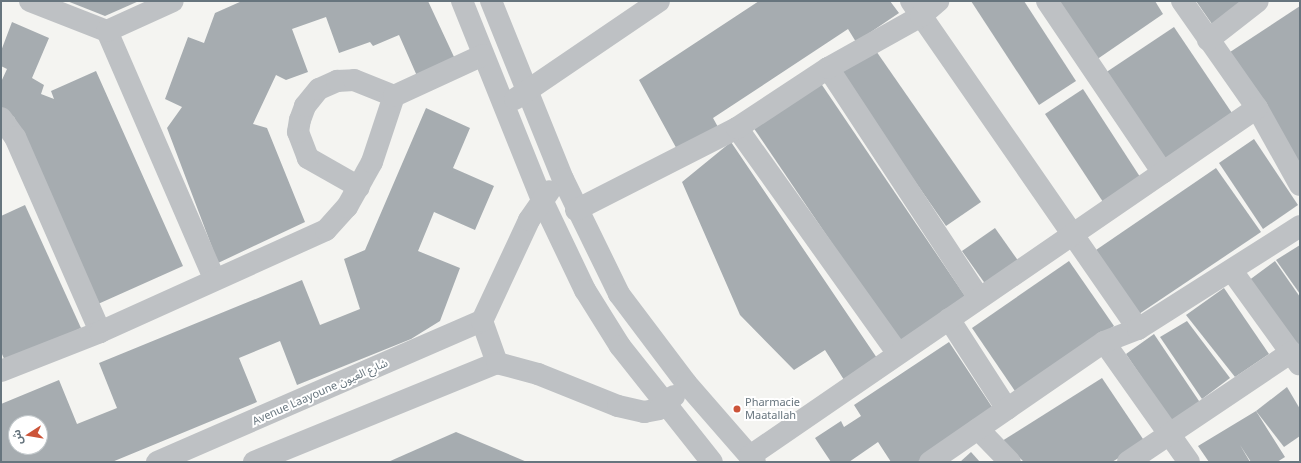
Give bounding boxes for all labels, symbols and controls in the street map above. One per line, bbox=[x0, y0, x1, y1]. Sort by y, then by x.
street label: Avenue Laayoune شارع العيون bbox=[250, 356, 390, 428]
place label: Pharmacie Maatallah bbox=[745, 396, 800, 422]
marker: Pharmacie Maatallah bbox=[732, 404, 742, 414]
north arrow bbox=[8, 415, 48, 455]
text: ش bbox=[8, 428, 26, 446]

